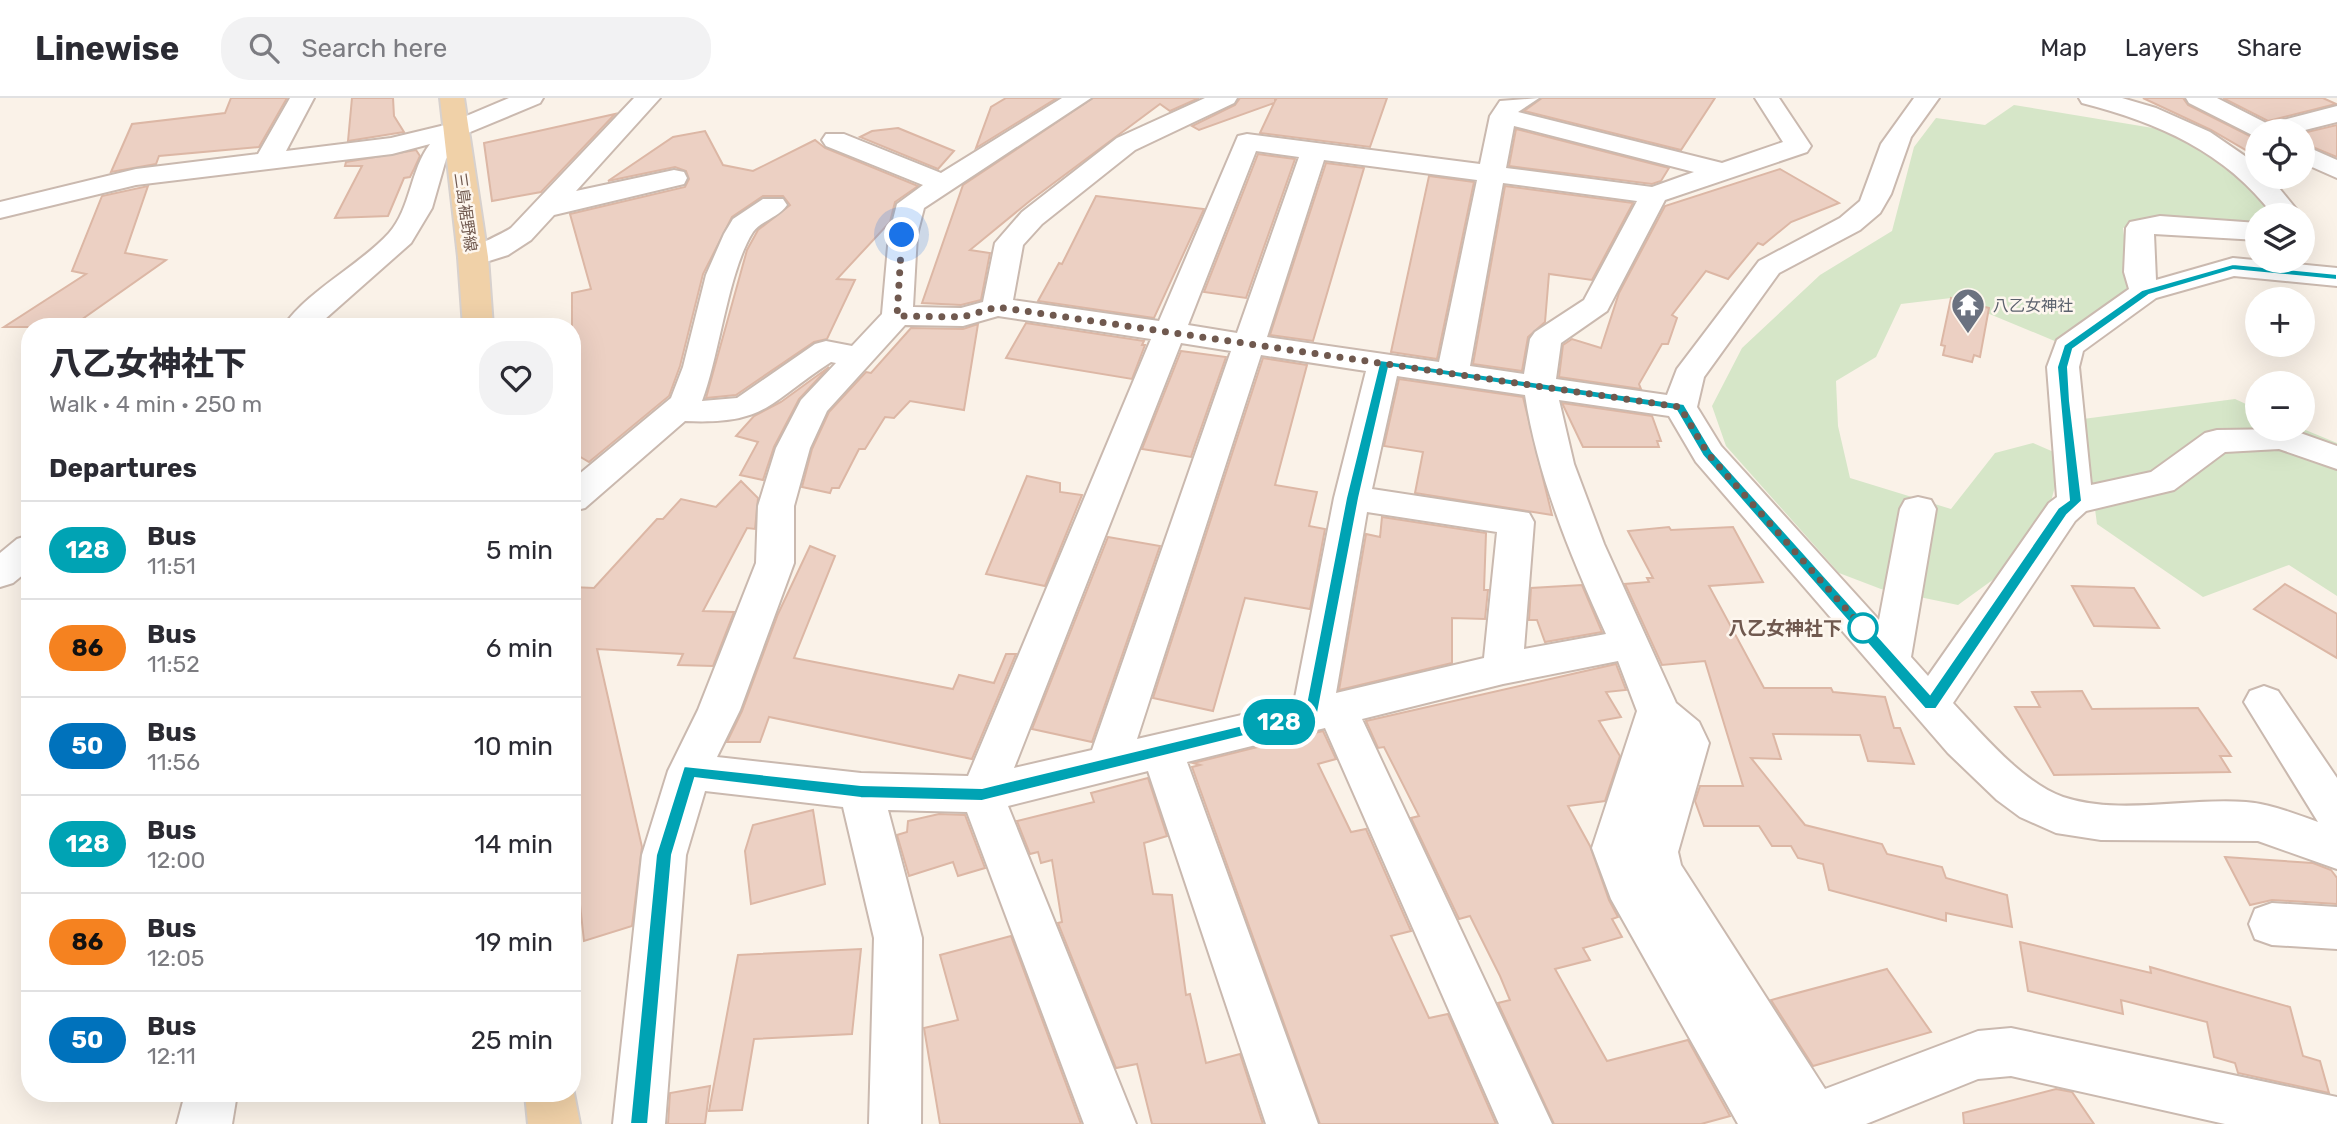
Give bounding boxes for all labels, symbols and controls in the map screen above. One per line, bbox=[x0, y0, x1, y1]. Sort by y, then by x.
search box bbox=[221, 17, 711, 80]
text: Linewise bbox=[35, 29, 179, 68]
icon: search bbox=[245, 29, 283, 67]
text: Search here bbox=[301, 33, 447, 64]
text: Map bbox=[2040, 34, 2087, 62]
text: Layers bbox=[2125, 34, 2199, 62]
text: Share bbox=[2237, 34, 2302, 62]
map controls bbox=[2245, 119, 2315, 441]
button: locate bbox=[2245, 119, 2315, 189]
street label: 三島裾野線 bbox=[451, 171, 480, 253]
button: layers bbox=[2245, 203, 2315, 273]
your location bbox=[884, 217, 919, 252]
temple icon: 八乙女神社 bbox=[1949, 286, 1987, 335]
button: + bbox=[2245, 287, 2315, 357]
place label: 八乙女神社 bbox=[1993, 296, 2073, 315]
button: heart bbox=[479, 341, 553, 415]
text: 八乙女神社下 bbox=[49, 344, 247, 383]
button: − bbox=[2245, 371, 2315, 441]
text: Walk · 4 min · 250 m bbox=[49, 390, 262, 418]
text: Departures bbox=[49, 453, 197, 484]
text: Bus bbox=[147, 521, 196, 552]
text: 5 min bbox=[486, 535, 553, 566]
text: 128 bbox=[66, 536, 109, 564]
text: 11:51 bbox=[147, 552, 196, 580]
marker: 八乙女神社下 bbox=[1848, 613, 1878, 643]
place label: 八乙女神社下 bbox=[1728, 617, 1842, 640]
text: Bus bbox=[147, 619, 196, 650]
text: 6 min bbox=[486, 633, 553, 664]
text: 86 bbox=[72, 634, 103, 662]
text: 11:52 bbox=[147, 650, 200, 678]
line badge: 128 bbox=[1239, 699, 1319, 745]
text: 128 bbox=[1257, 708, 1301, 736]
text: Bus bbox=[147, 717, 196, 748]
text: 10 min bbox=[474, 731, 553, 762]
text: 50 bbox=[72, 732, 103, 760]
text: 11:56 bbox=[147, 748, 200, 776]
text: Bus bbox=[147, 815, 196, 846]
text: 14 min bbox=[474, 829, 553, 860]
text: 128 bbox=[66, 830, 109, 858]
text: 12:00 bbox=[147, 846, 205, 874]
text: Bus bbox=[147, 913, 196, 944]
text: 19 min bbox=[475, 927, 553, 958]
text: 86 bbox=[72, 928, 103, 956]
text: 12:05 bbox=[147, 944, 205, 972]
text: Bus bbox=[147, 1011, 196, 1042]
text: 25 min bbox=[471, 1025, 553, 1056]
text: 50 bbox=[72, 1026, 103, 1054]
text: 12:11 bbox=[147, 1042, 196, 1070]

